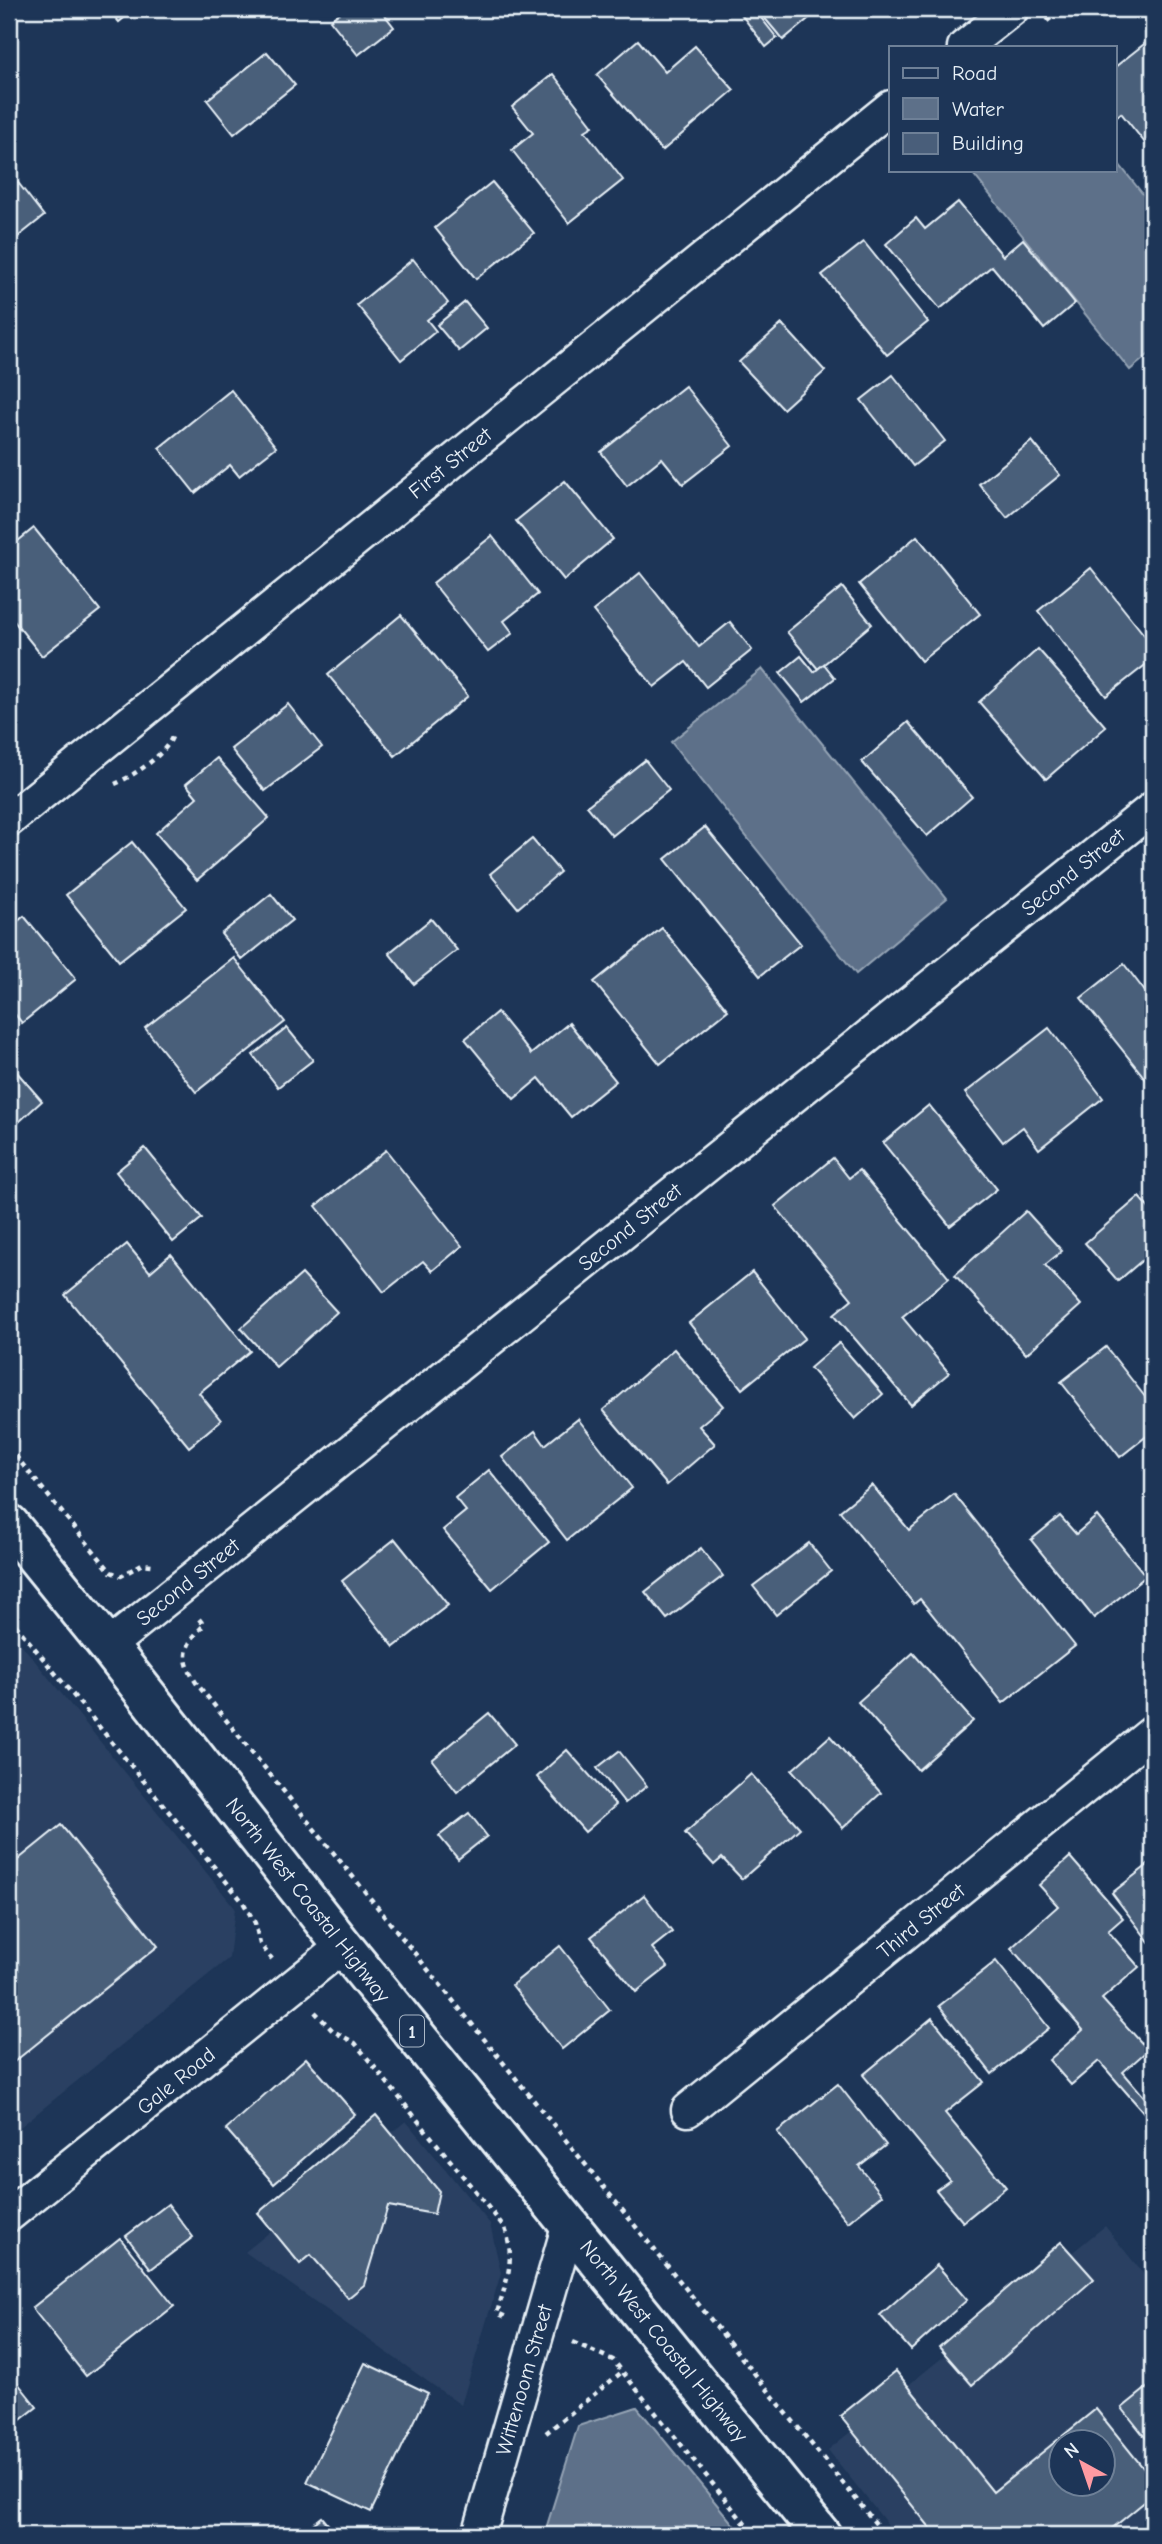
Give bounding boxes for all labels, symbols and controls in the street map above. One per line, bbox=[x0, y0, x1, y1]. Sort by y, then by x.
legend bbox=[889, 46, 1116, 172]
text: Road bbox=[952, 61, 997, 85]
text: Water bbox=[952, 97, 1005, 121]
text: Building bbox=[952, 131, 1024, 155]
street label: First Street bbox=[404, 422, 497, 504]
street label: Second Street bbox=[1017, 823, 1130, 921]
street label: Second Street bbox=[574, 1178, 687, 1276]
street label: Second Street bbox=[132, 1533, 245, 1631]
street label: North West Coastal Highway bbox=[221, 1793, 396, 2007]
street label: Third Street bbox=[872, 1878, 970, 1963]
road number: 1 bbox=[400, 2016, 424, 2047]
street label: Gale Road bbox=[132, 2042, 220, 2120]
street label: North West Coastal Highway bbox=[575, 2235, 753, 2447]
street label: Wittenoom Street bbox=[491, 2301, 557, 2458]
north arrow bbox=[1046, 2428, 1116, 2498]
text: N bbox=[1060, 2438, 1084, 2463]

